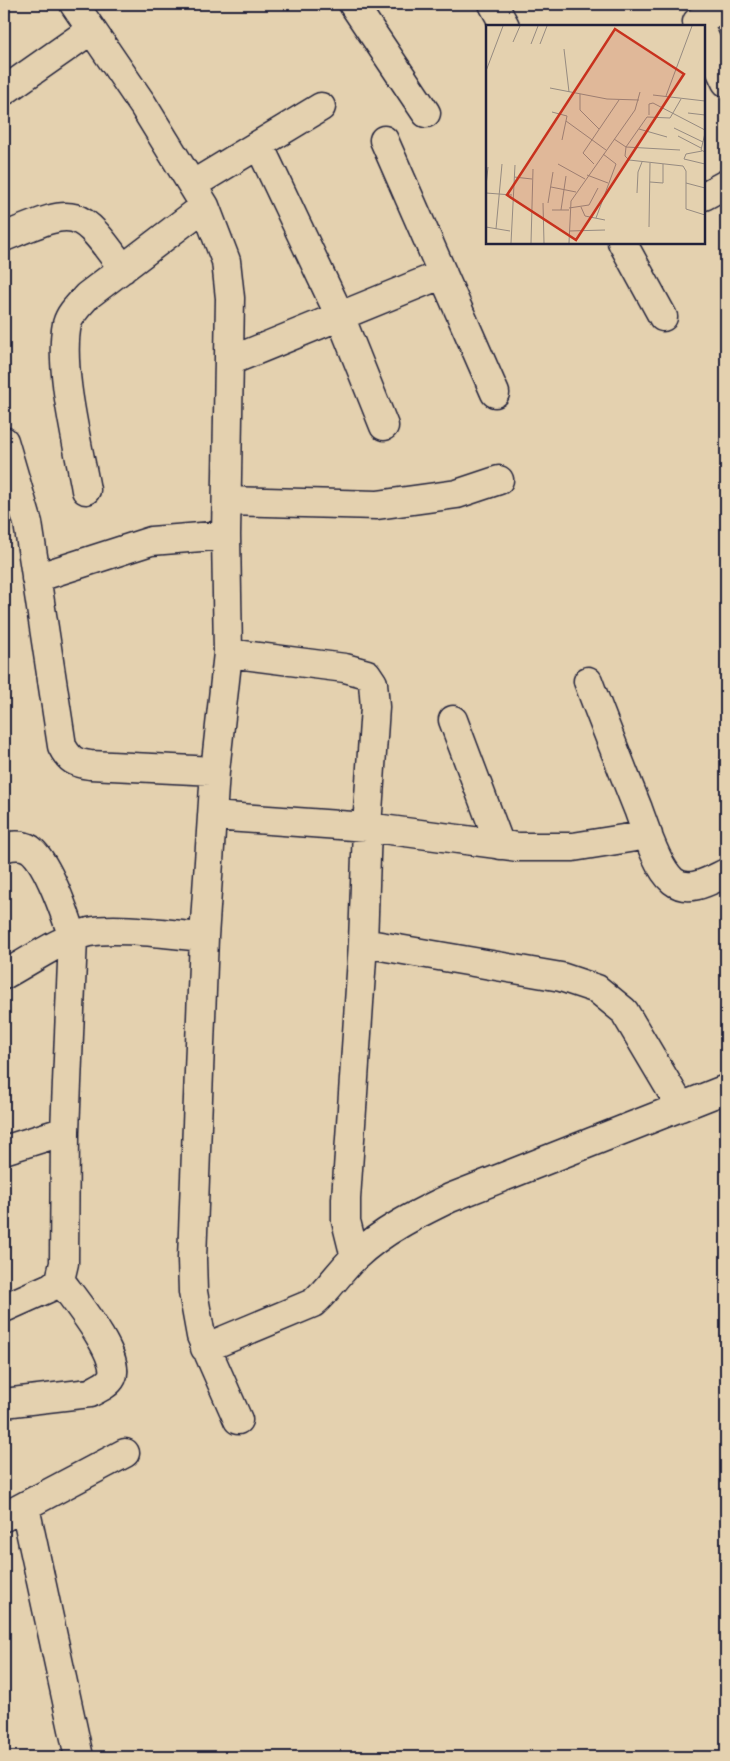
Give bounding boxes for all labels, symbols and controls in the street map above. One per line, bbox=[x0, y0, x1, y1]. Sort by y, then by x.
inset map bbox=[486, 25, 705, 244]

